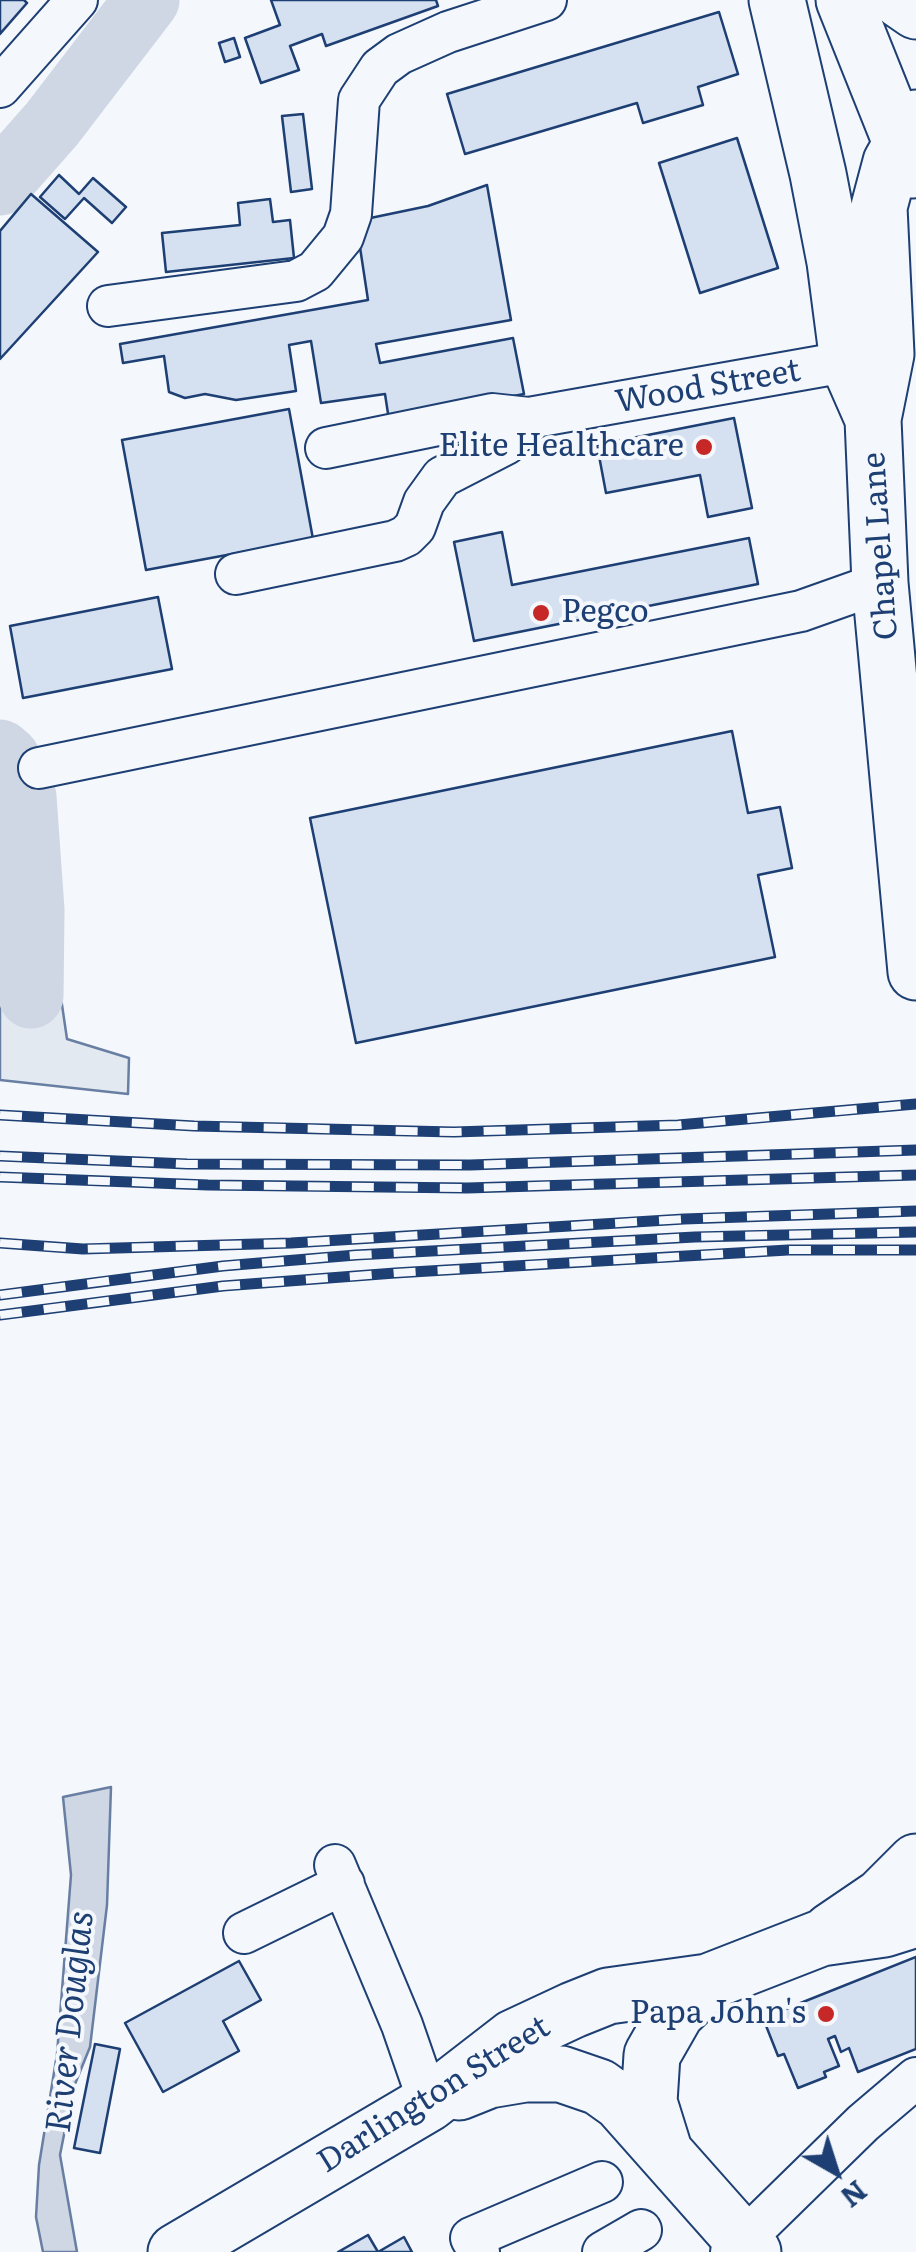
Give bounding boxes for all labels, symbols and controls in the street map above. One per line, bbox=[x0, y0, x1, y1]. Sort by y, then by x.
street label: Wood Street bbox=[613, 352, 803, 422]
place label: Elite Healthcare bbox=[439, 428, 684, 466]
marker: Elite Healthcare bbox=[693, 436, 715, 458]
street label: Chapel Lane bbox=[855, 451, 907, 641]
place label: Pegco bbox=[561, 594, 649, 632]
marker: Pegco bbox=[530, 602, 552, 624]
water label: River Douglas bbox=[38, 1909, 104, 2135]
place label: Papa John's bbox=[630, 1995, 806, 2033]
marker: Papa John's bbox=[815, 2003, 837, 2025]
street label: Darlington Street bbox=[311, 2008, 557, 2182]
north arrow bbox=[786, 2122, 886, 2222]
text: N bbox=[833, 2172, 877, 2219]

